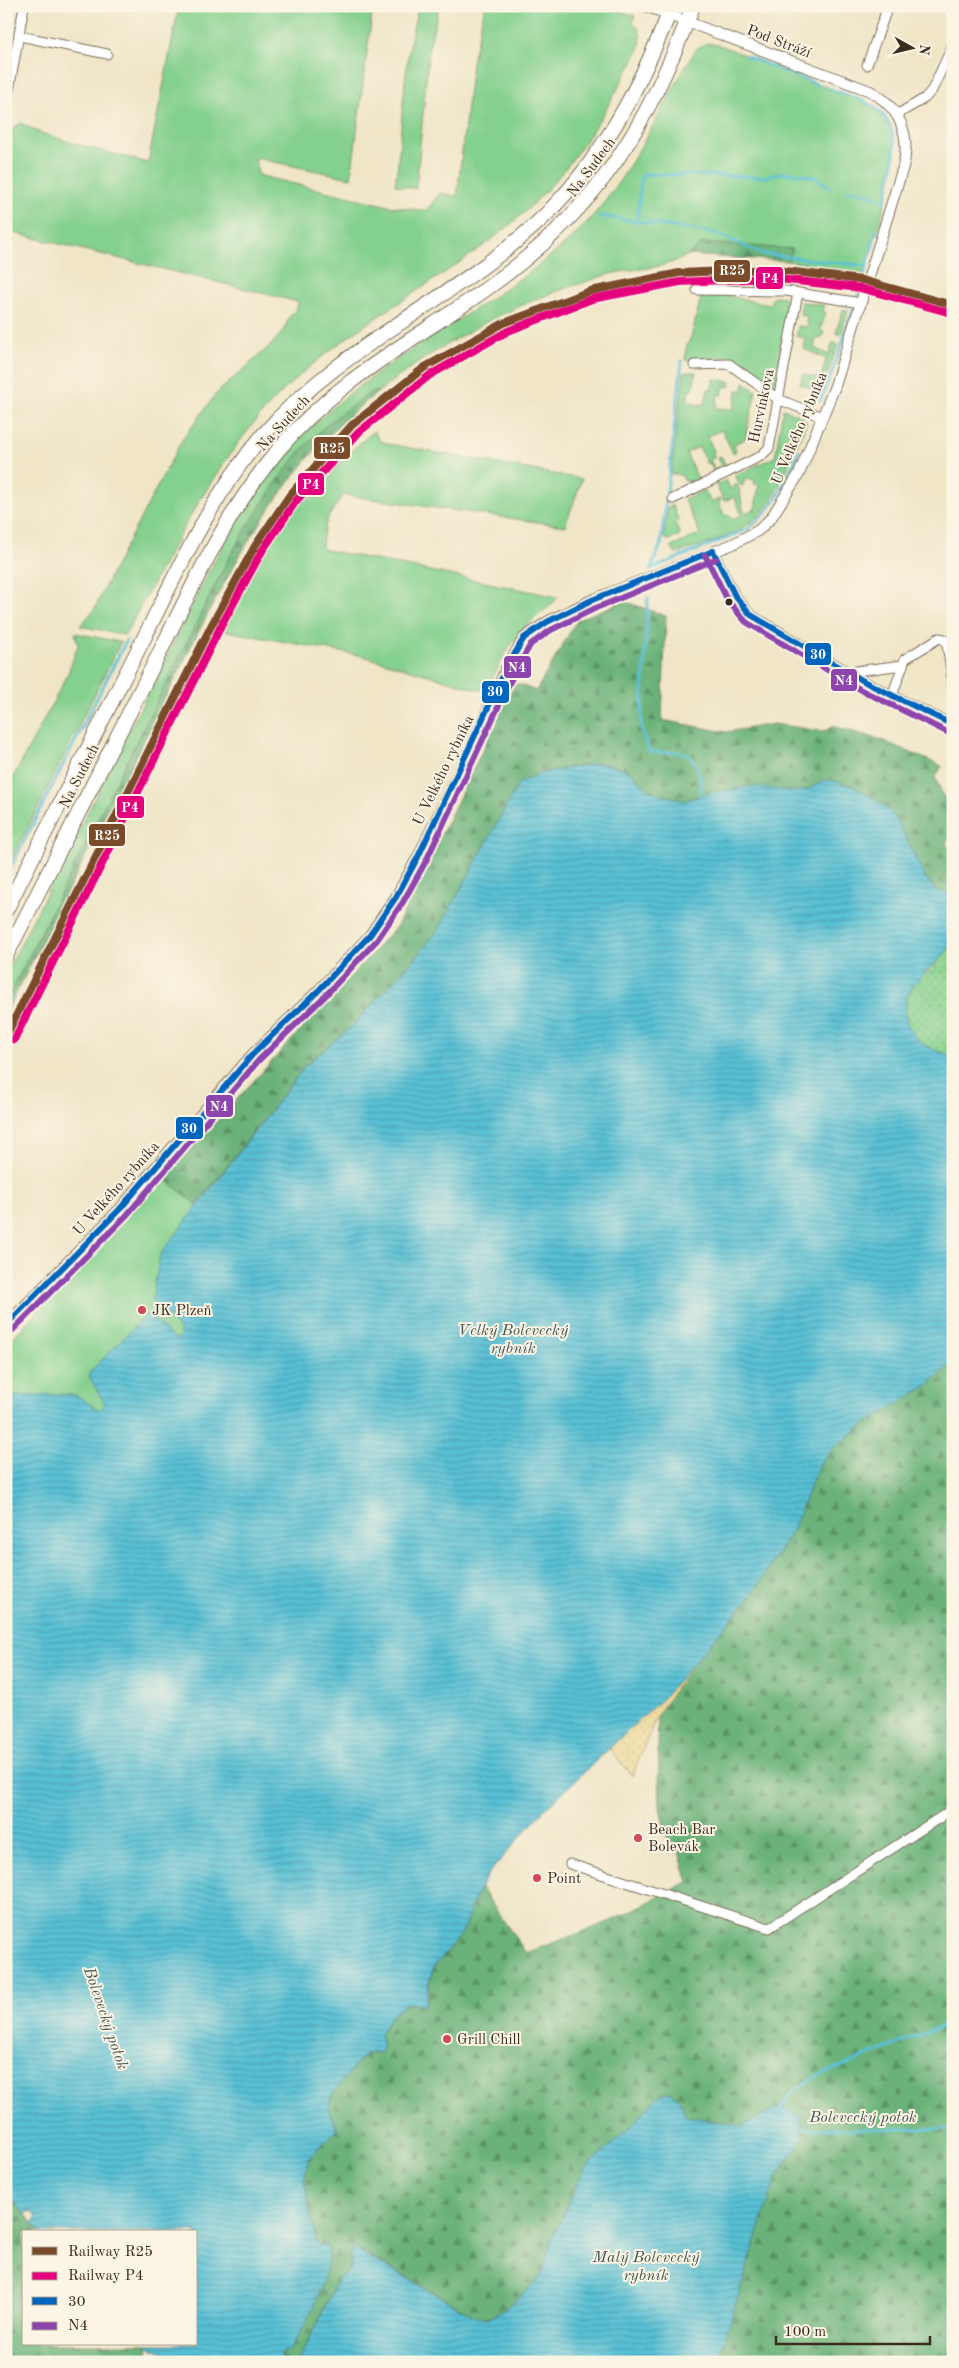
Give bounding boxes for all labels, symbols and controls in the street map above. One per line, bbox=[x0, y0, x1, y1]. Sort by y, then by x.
north arrow bbox=[886, 22, 936, 72]
street label: Pod Stráží bbox=[744, 23, 814, 62]
text: N bbox=[916, 43, 932, 56]
street label: Na Sudech bbox=[565, 135, 619, 200]
line badge: R25 bbox=[713, 259, 751, 283]
text: R25 bbox=[719, 264, 745, 278]
line badge: P4 bbox=[755, 266, 784, 290]
text: P4 bbox=[761, 272, 779, 286]
street label: Hurvínkova bbox=[747, 367, 778, 445]
street label: U Velkého rybníka bbox=[770, 370, 831, 487]
street label: Na Sudech bbox=[255, 393, 313, 455]
line badge: R25 bbox=[313, 436, 351, 460]
text: R25 bbox=[319, 442, 345, 456]
line badge: P4 bbox=[297, 472, 325, 496]
text: P4 bbox=[302, 478, 320, 492]
unlabelled marker bbox=[724, 597, 734, 607]
line badge: 30 bbox=[804, 642, 832, 666]
text: 30 bbox=[810, 648, 826, 662]
line badge: N4 bbox=[503, 655, 532, 679]
text: N4 bbox=[508, 661, 526, 675]
line badge: N4 bbox=[830, 668, 858, 692]
text: N4 bbox=[835, 674, 853, 688]
line badge: 30 bbox=[481, 680, 510, 704]
text: 30 bbox=[487, 685, 503, 699]
street label: U Velkého rybníka bbox=[411, 713, 478, 828]
street label: Na Sudech bbox=[58, 742, 103, 811]
line badge: P4 bbox=[116, 795, 145, 819]
text: P4 bbox=[121, 801, 139, 815]
line badge: R25 bbox=[88, 823, 126, 847]
text: R25 bbox=[94, 829, 120, 843]
line badge: N4 bbox=[205, 1094, 234, 1118]
text: N4 bbox=[210, 1100, 228, 1114]
line badge: 30 bbox=[175, 1116, 204, 1140]
text: 30 bbox=[181, 1122, 197, 1136]
street label: U Velkého rybníka bbox=[71, 1139, 163, 1239]
marker: JK Plzeň bbox=[136, 1304, 148, 1316]
place label: JK Plzeň bbox=[152, 1304, 212, 1319]
water label: Velký Bolevecký rybník bbox=[458, 1323, 569, 1357]
place label: Beach Bar Bolevák bbox=[648, 1823, 715, 1855]
marker: Beach Bar Bolevák bbox=[632, 1832, 644, 1844]
marker: Point bbox=[531, 1872, 543, 1884]
place label: Point bbox=[547, 1872, 581, 1887]
water label: Bolevecký potok bbox=[80, 1964, 130, 2072]
marker: Grill Chill bbox=[441, 2033, 453, 2045]
place label: Grill Chill bbox=[457, 2033, 521, 2048]
water label: Bolevecký potok bbox=[808, 2110, 917, 2126]
legend bbox=[22, 2230, 198, 2346]
text: Railway R25 bbox=[68, 2245, 153, 2260]
water label: Malý Bolevecký rybník bbox=[592, 2250, 700, 2284]
text: Railway P4 bbox=[68, 2269, 144, 2284]
text: 30 bbox=[68, 2295, 85, 2310]
scale bar bbox=[776, 2313, 930, 2345]
text: N4 bbox=[68, 2319, 88, 2334]
text: 100 m bbox=[784, 2325, 826, 2340]

